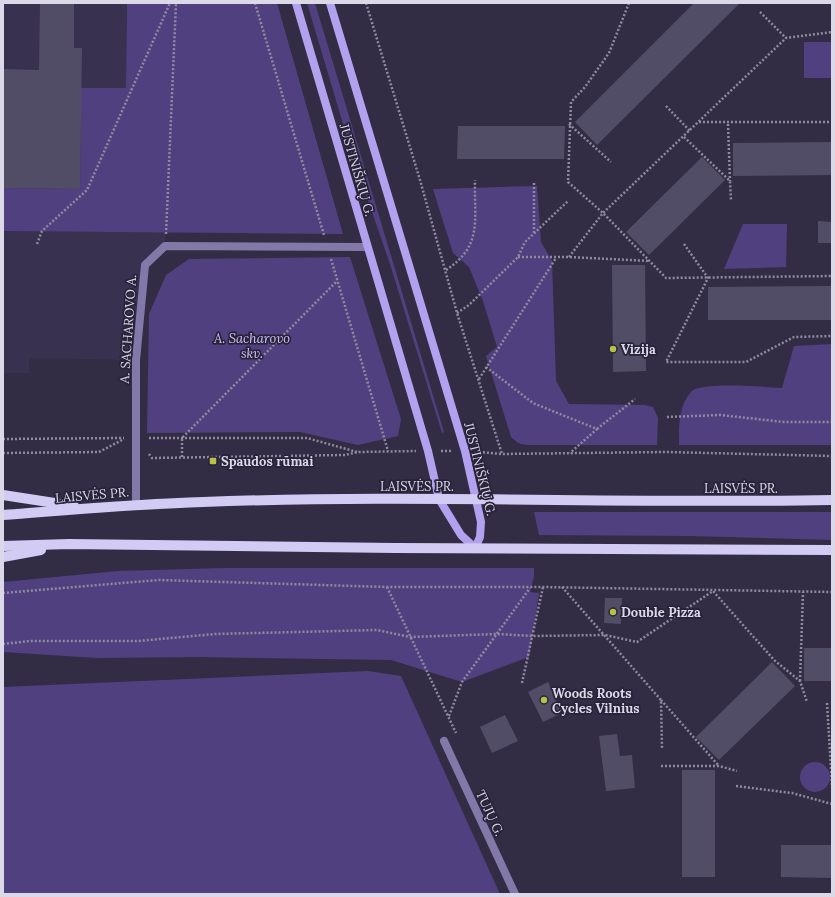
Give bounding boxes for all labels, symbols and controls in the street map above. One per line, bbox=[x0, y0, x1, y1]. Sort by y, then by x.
street label: JUSTINIŠKIŲ G. bbox=[335, 120, 379, 218]
street label: A. SACHAROVO A. bbox=[116, 274, 140, 385]
park label: A. Sacharovo skv. bbox=[213, 330, 290, 362]
place label: Vizija bbox=[621, 341, 656, 358]
marker: Vizija bbox=[608, 344, 618, 354]
street label: JUSTINIŠKIŲ G. bbox=[460, 419, 501, 518]
place label: Spaudos rūmai bbox=[221, 453, 313, 470]
marker: Spaudos rūmai bbox=[208, 456, 218, 466]
street label: LAISVĖS PR. bbox=[380, 478, 454, 495]
street label: LAISVĖS PR. bbox=[704, 480, 778, 497]
street label: LAISVĖS PR. bbox=[54, 483, 130, 507]
place label: Double Pizza bbox=[621, 604, 701, 621]
marker: Double Pizza bbox=[608, 607, 618, 617]
place label: Woods Roots Cycles Vilnius bbox=[552, 685, 640, 717]
marker: Woods Roots Cycles Vilnius bbox=[539, 695, 549, 705]
street label: TUJŲ G. bbox=[472, 787, 508, 839]

